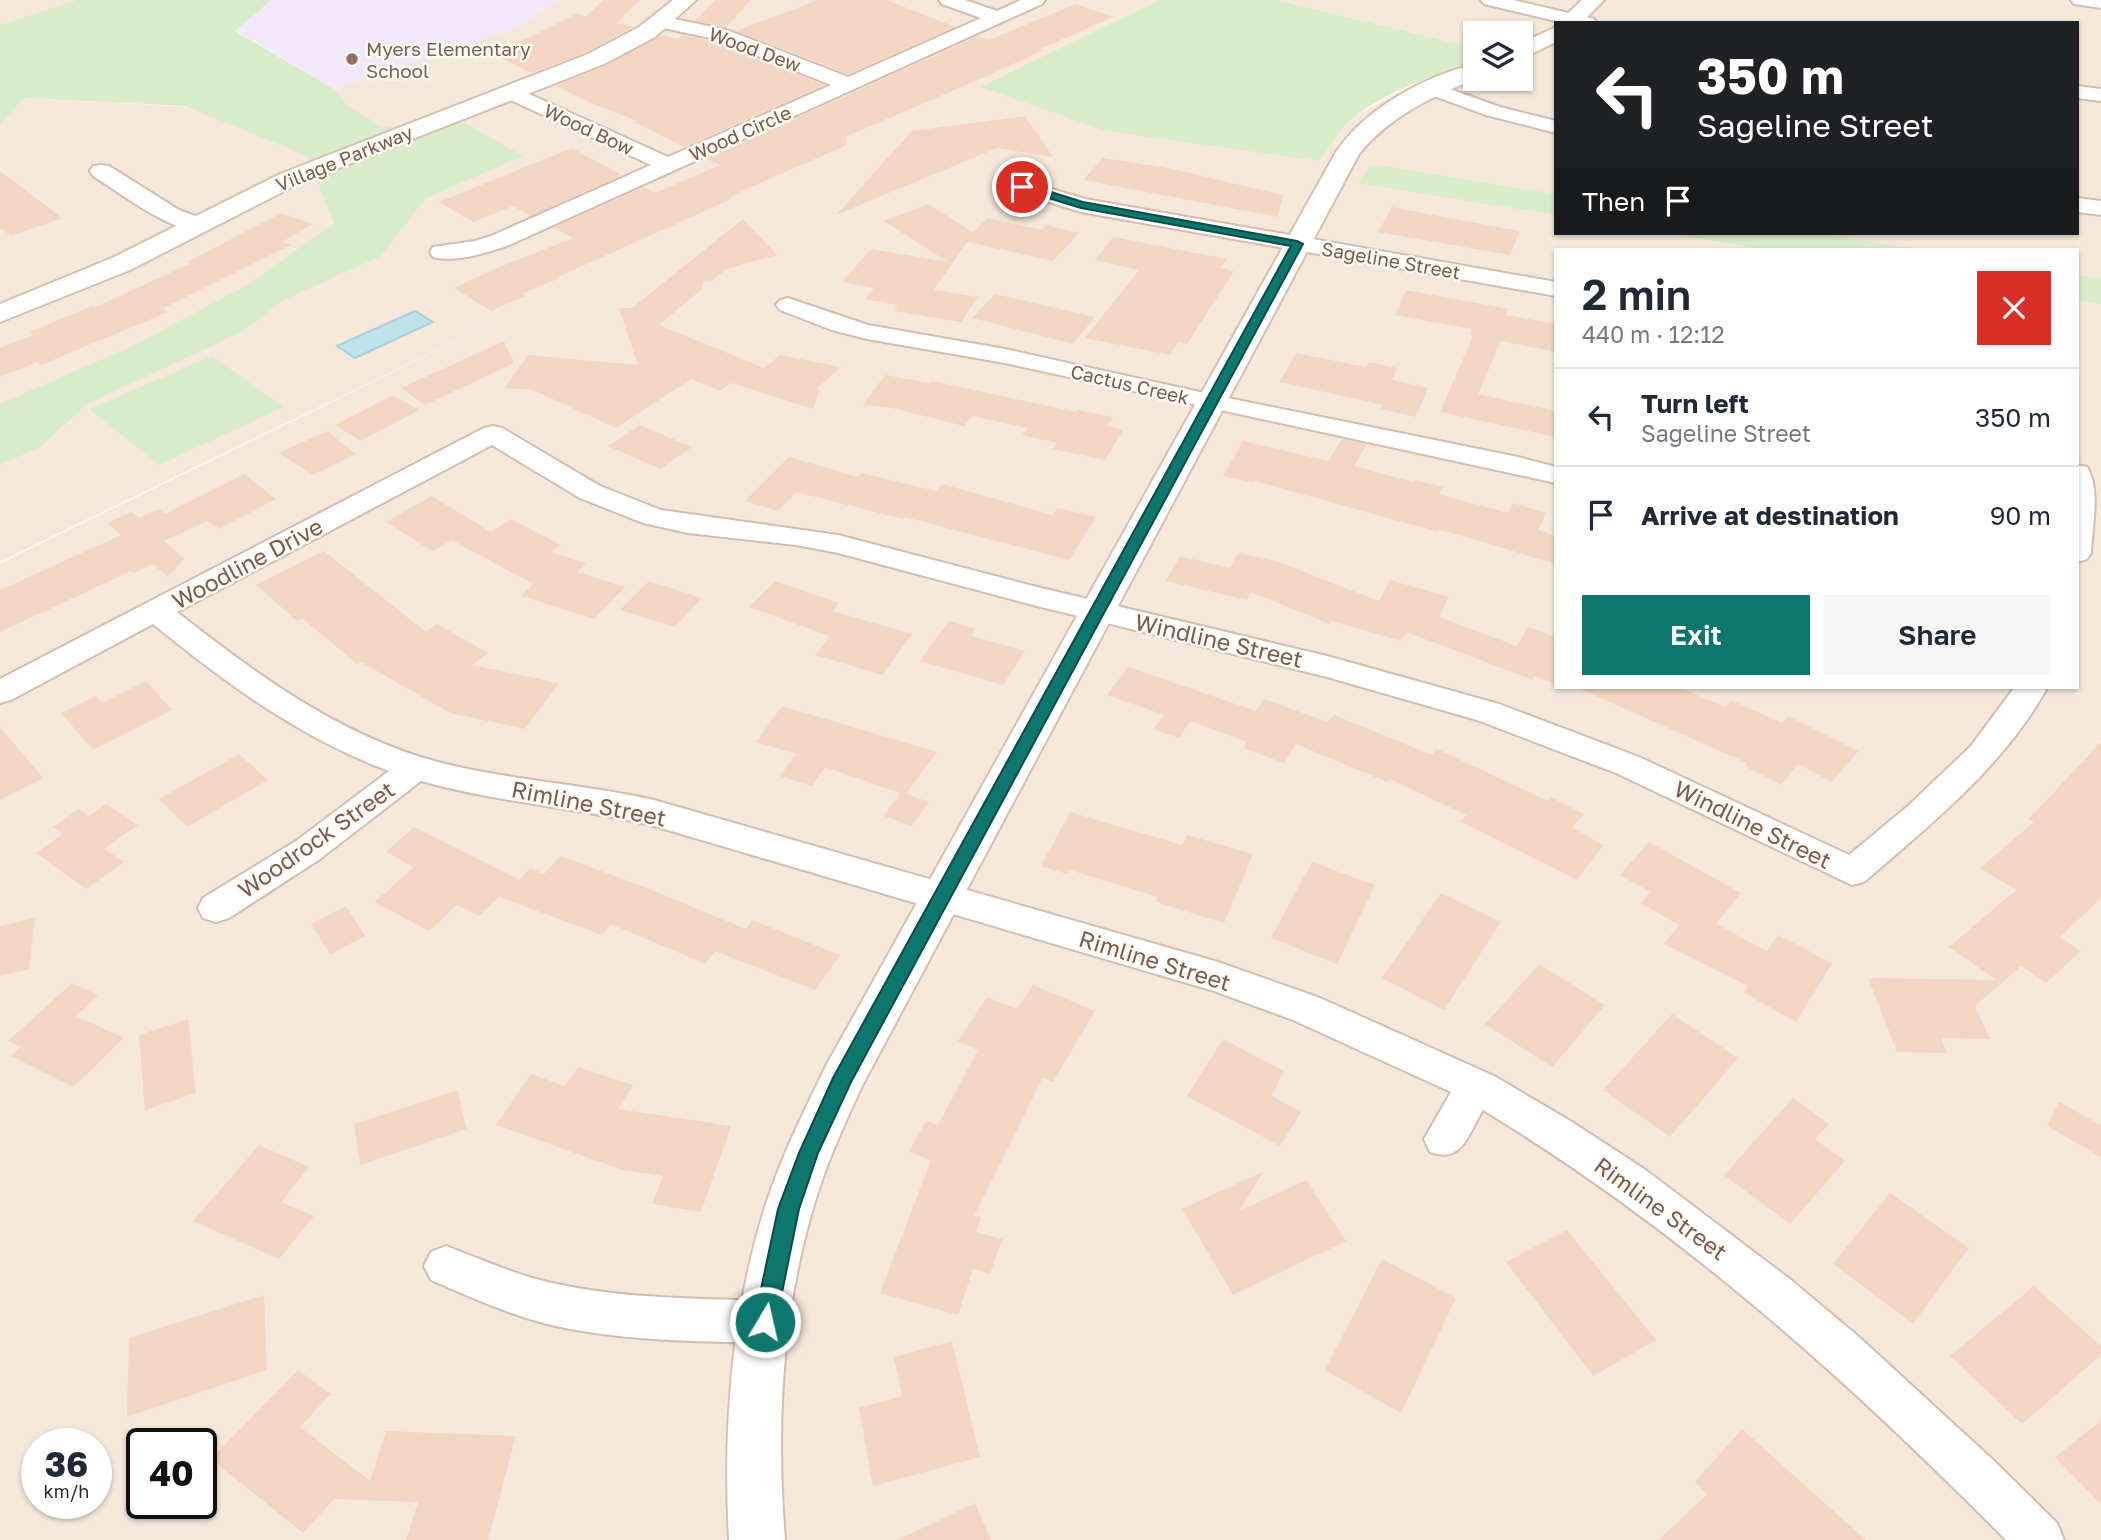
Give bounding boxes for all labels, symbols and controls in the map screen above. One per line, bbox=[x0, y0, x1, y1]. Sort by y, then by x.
map controls bbox=[1463, 21, 1533, 91]
button: layers bbox=[1463, 21, 1533, 91]
street label: Wood Dew bbox=[706, 22, 804, 76]
place label: Myers Elementary School bbox=[366, 37, 531, 82]
text: 350 m bbox=[1697, 46, 1844, 105]
icon: left bbox=[1582, 49, 1673, 140]
marker: Myers Elementary School bbox=[344, 51, 360, 67]
street label: Wood Bow bbox=[541, 98, 637, 160]
street label: Wood Circle bbox=[685, 100, 795, 166]
text: Sageline Street bbox=[1697, 106, 1934, 144]
street label: Village Parkway bbox=[272, 120, 416, 196]
pin bbox=[992, 157, 1052, 217]
icon: arrive bbox=[1003, 168, 1041, 206]
icon: arrive bbox=[1659, 182, 1697, 220]
text: Then bbox=[1582, 186, 1645, 217]
street label: Sageline Street bbox=[1320, 236, 1462, 284]
text: 2 min bbox=[1582, 269, 1691, 319]
button: close bbox=[1977, 271, 2051, 345]
text: 440 m · 12:12 bbox=[1582, 320, 1725, 348]
street label: Cactus Creek bbox=[1069, 359, 1192, 409]
text: Turn left bbox=[1641, 388, 1749, 419]
icon: left bbox=[1582, 398, 1620, 436]
text: 350 m bbox=[1975, 402, 2051, 433]
text: Sageline Street bbox=[1641, 419, 1811, 447]
icon: arrive bbox=[1582, 496, 1620, 534]
text: Arrive at destination bbox=[1641, 500, 1899, 531]
text: 90 m bbox=[1990, 500, 2051, 531]
street label: Woodline Drive bbox=[167, 512, 327, 614]
button: Exit bbox=[1582, 595, 1810, 675]
button: Share bbox=[1824, 595, 2051, 675]
street label: Windline Street bbox=[1132, 607, 1306, 673]
street label: Rimline Street bbox=[509, 774, 669, 832]
street label: Windline Street bbox=[1670, 774, 1836, 874]
street label: Woodrock Street bbox=[232, 775, 400, 903]
street label: Rimline Street bbox=[1076, 924, 1234, 996]
street label: Rimline Street bbox=[1589, 1151, 1733, 1265]
position arrow bbox=[728, 1285, 802, 1359]
speed limit sign: 40 bbox=[126, 1428, 217, 1519]
text: 36 bbox=[45, 1443, 88, 1485]
text: km/h bbox=[44, 1480, 89, 1502]

